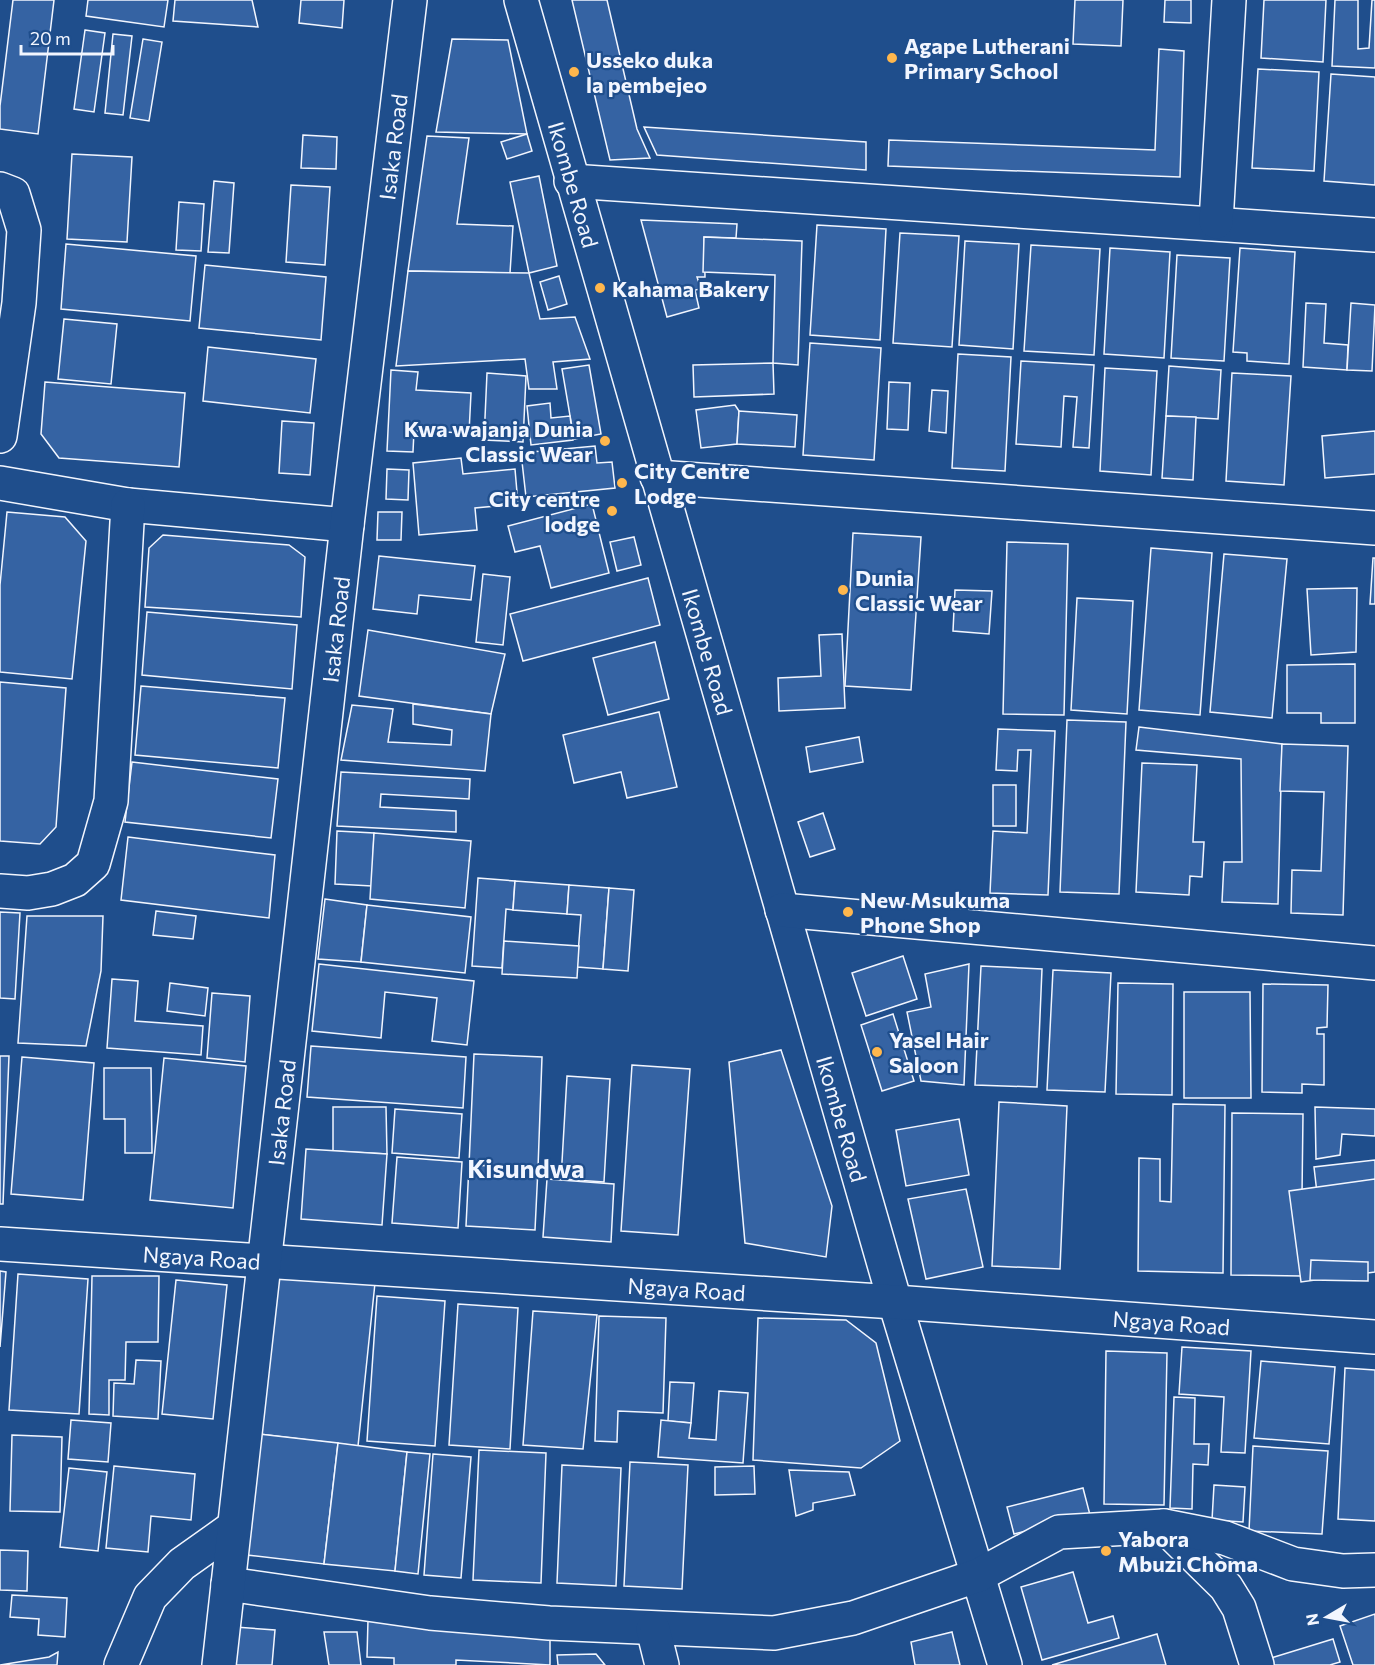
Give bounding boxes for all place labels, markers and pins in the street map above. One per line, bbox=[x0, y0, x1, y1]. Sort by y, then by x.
place label: Agape Lutherani Primary School bbox=[904, 32, 1070, 84]
place label: Usseko duka la pembejeo bbox=[586, 46, 713, 98]
marker: Agape Lutherani Primary School bbox=[885, 51, 899, 65]
marker: Usseko duka la pembejeo bbox=[567, 65, 581, 79]
place label: Kahama Bakery bbox=[612, 275, 769, 302]
marker: Kahama Bakery bbox=[593, 281, 607, 295]
place label: Kwa wajanja Dunia Classic Wear bbox=[404, 415, 593, 467]
marker: Kwa wajanja Dunia Classic Wear bbox=[598, 434, 612, 448]
place label: City Centre Lodge bbox=[634, 457, 750, 509]
marker: City Centre Lodge bbox=[615, 476, 629, 490]
place label: City centre lodge bbox=[489, 485, 600, 537]
marker: City centre lodge bbox=[605, 504, 619, 518]
place label: Dunia Classic Wear bbox=[855, 564, 983, 616]
marker: Dunia Classic Wear bbox=[836, 583, 850, 597]
place label: New Msukuma Phone Shop bbox=[860, 886, 1010, 938]
marker: New Msukuma Phone Shop bbox=[841, 905, 855, 919]
place label: Yasel Hair Saloon bbox=[889, 1026, 989, 1078]
marker: Yasel Hair Saloon bbox=[870, 1045, 884, 1059]
place label: Yabora Mbuzi Choma bbox=[1118, 1525, 1258, 1577]
marker: Yabora Mbuzi Choma bbox=[1099, 1544, 1113, 1558]

